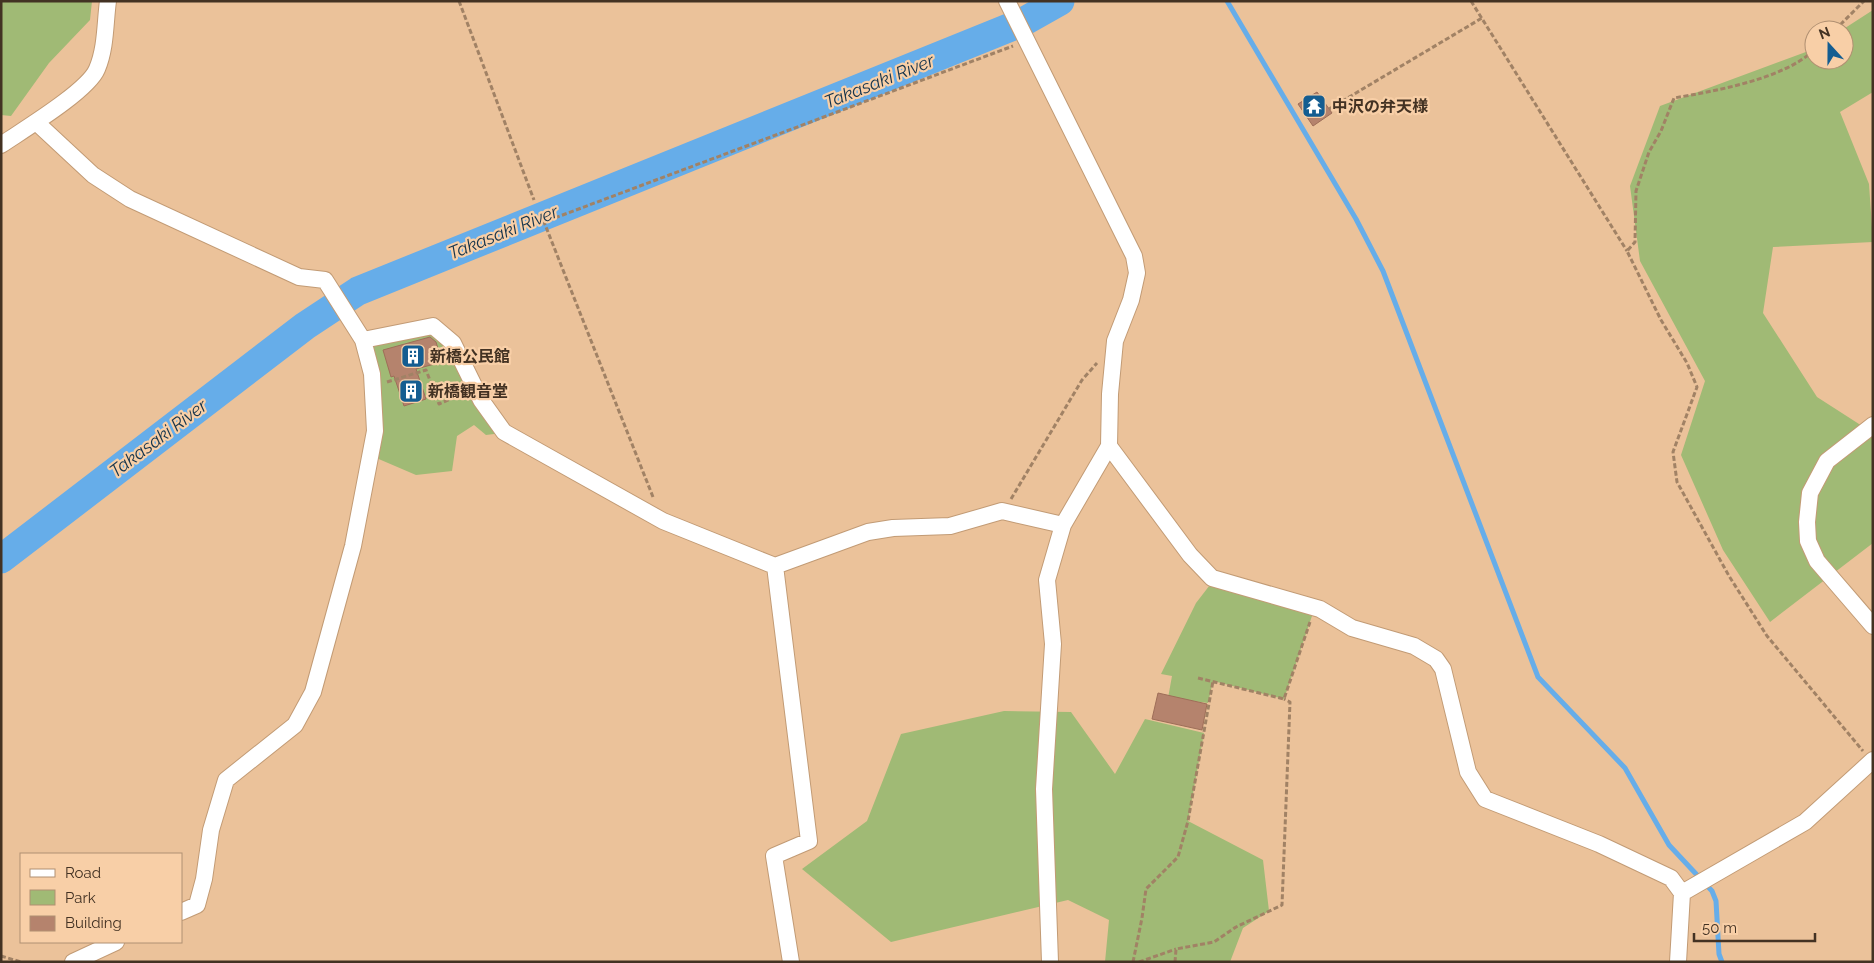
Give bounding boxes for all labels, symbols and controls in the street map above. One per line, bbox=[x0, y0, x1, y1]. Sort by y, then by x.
north arrow bbox=[1804, 20, 1854, 70]
text: N bbox=[1816, 23, 1832, 42]
water label: Takasaki River bbox=[821, 49, 938, 113]
temple icon: 中沢の弁天様 bbox=[1301, 93, 1327, 119]
place label: 中沢の弁天様 bbox=[1332, 97, 1428, 116]
water label: Takasaki River bbox=[445, 200, 562, 264]
building icon: 新橋公民館 bbox=[400, 343, 426, 369]
place label: 新橋公民館 bbox=[430, 347, 510, 366]
building icon: 新橋観音堂 bbox=[398, 378, 424, 404]
place label: 新橋観音堂 bbox=[428, 382, 508, 401]
water label: Takasaki River bbox=[105, 394, 211, 481]
legend bbox=[20, 853, 182, 943]
text: Road bbox=[65, 864, 101, 882]
text: Park bbox=[65, 889, 96, 907]
scale bar bbox=[1694, 910, 1815, 942]
text: Building bbox=[65, 914, 122, 932]
text: 50 m bbox=[1702, 919, 1737, 937]

